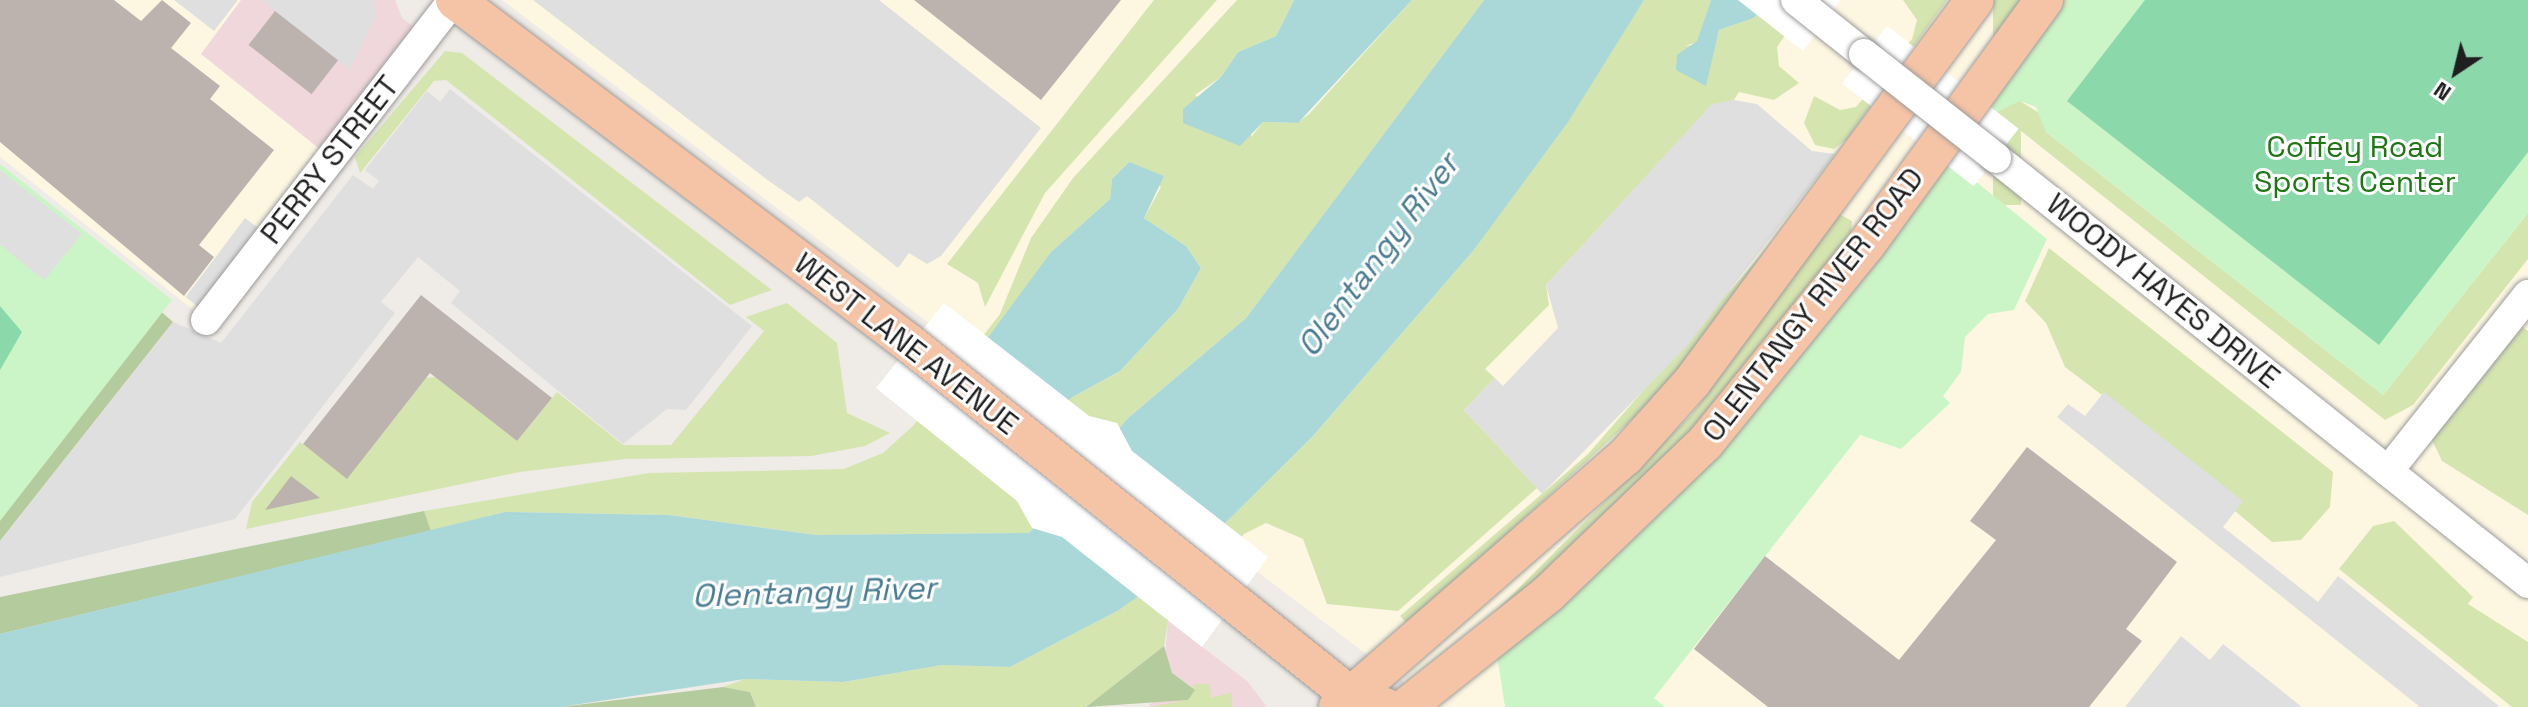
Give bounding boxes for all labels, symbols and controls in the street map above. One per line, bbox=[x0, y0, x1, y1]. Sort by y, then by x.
north arrow bbox=[2416, 32, 2496, 112]
street label: PERRY STREET bbox=[253, 69, 407, 251]
text: N bbox=[2428, 76, 2456, 107]
park label: Coffey Road Sports Center bbox=[2254, 129, 2456, 200]
water label: Olentangy River bbox=[1289, 146, 1467, 364]
street label: OLENTANGY RIVER ROAD bbox=[1695, 161, 1931, 449]
street label: WOODY HAYES DRIVE bbox=[2039, 186, 2287, 396]
street label: WEST LANE AVENUE bbox=[786, 245, 1026, 443]
water label: Olentangy River bbox=[691, 569, 937, 615]

